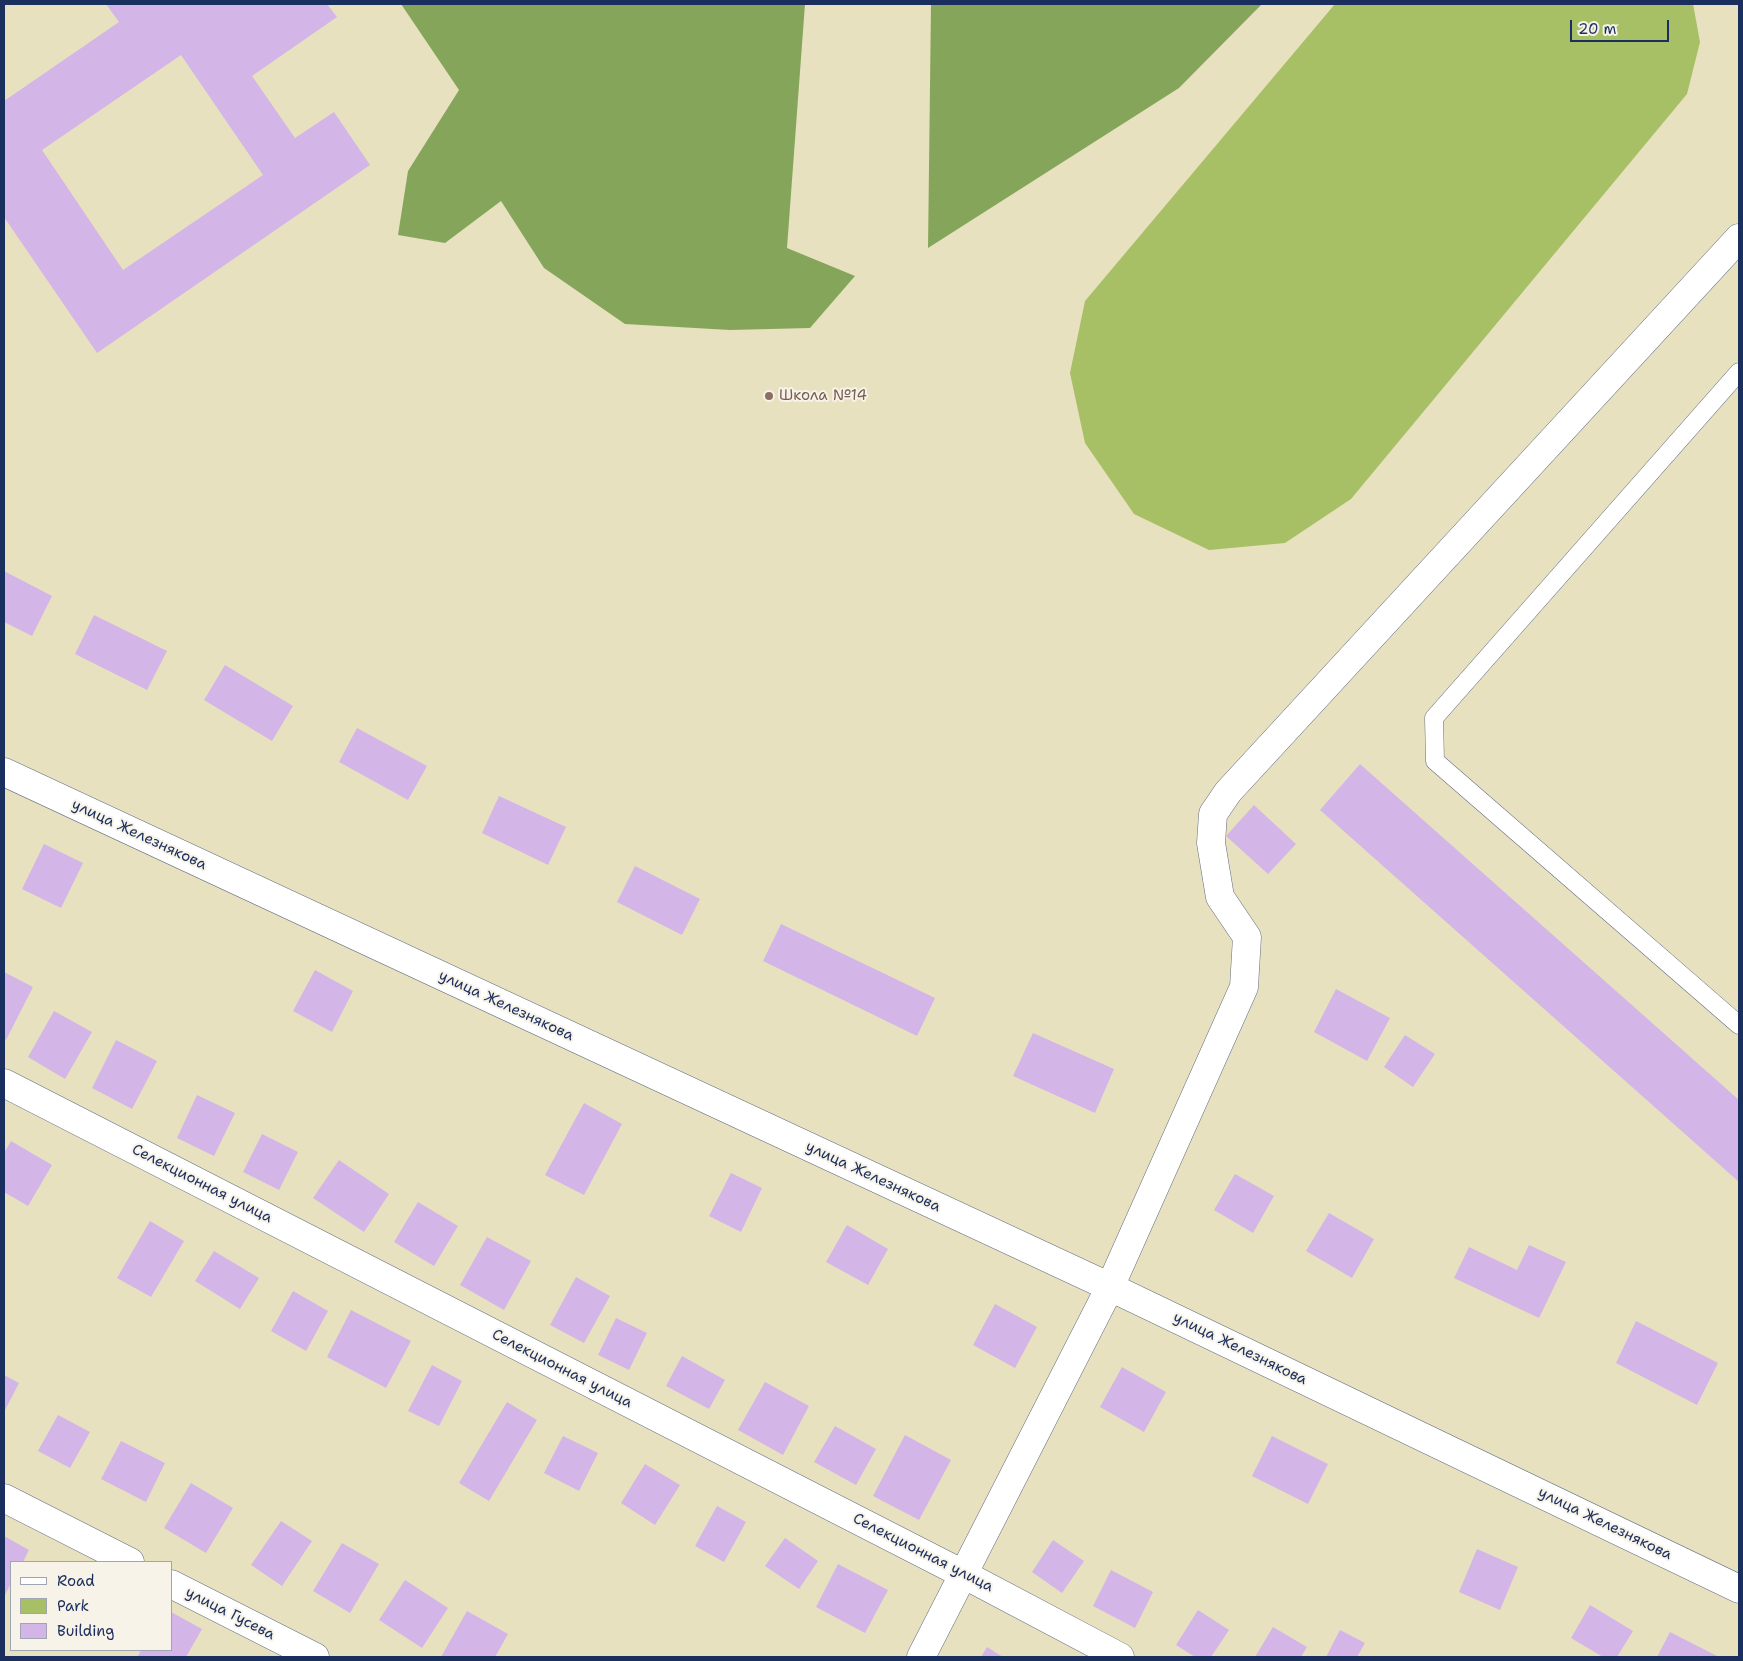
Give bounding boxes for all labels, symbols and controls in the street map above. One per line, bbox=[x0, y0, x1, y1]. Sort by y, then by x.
scale bar bbox=[1573, 10, 1672, 42]
text: 20 m bbox=[1578, 19, 1617, 39]
place label: Школа №14 bbox=[779, 387, 867, 405]
marker: Школа №14 bbox=[763, 390, 775, 402]
street label: улица Железнякова bbox=[69, 796, 209, 874]
street label: улица Железнякова bbox=[436, 967, 576, 1045]
street label: улица Железнякова bbox=[803, 1138, 943, 1216]
street label: Селекционная улица bbox=[129, 1141, 275, 1227]
street label: улица Железнякова bbox=[1170, 1309, 1310, 1389]
street label: Селекционная улица bbox=[489, 1326, 635, 1412]
street label: улица Железнякова bbox=[1535, 1484, 1675, 1564]
street label: Селекционная улица bbox=[850, 1510, 996, 1596]
legend bbox=[10, 1561, 172, 1651]
text: Road bbox=[57, 1571, 95, 1591]
street label: улица Гусева bbox=[182, 1584, 278, 1644]
text: Park bbox=[57, 1596, 89, 1616]
text: Building bbox=[57, 1621, 114, 1641]

